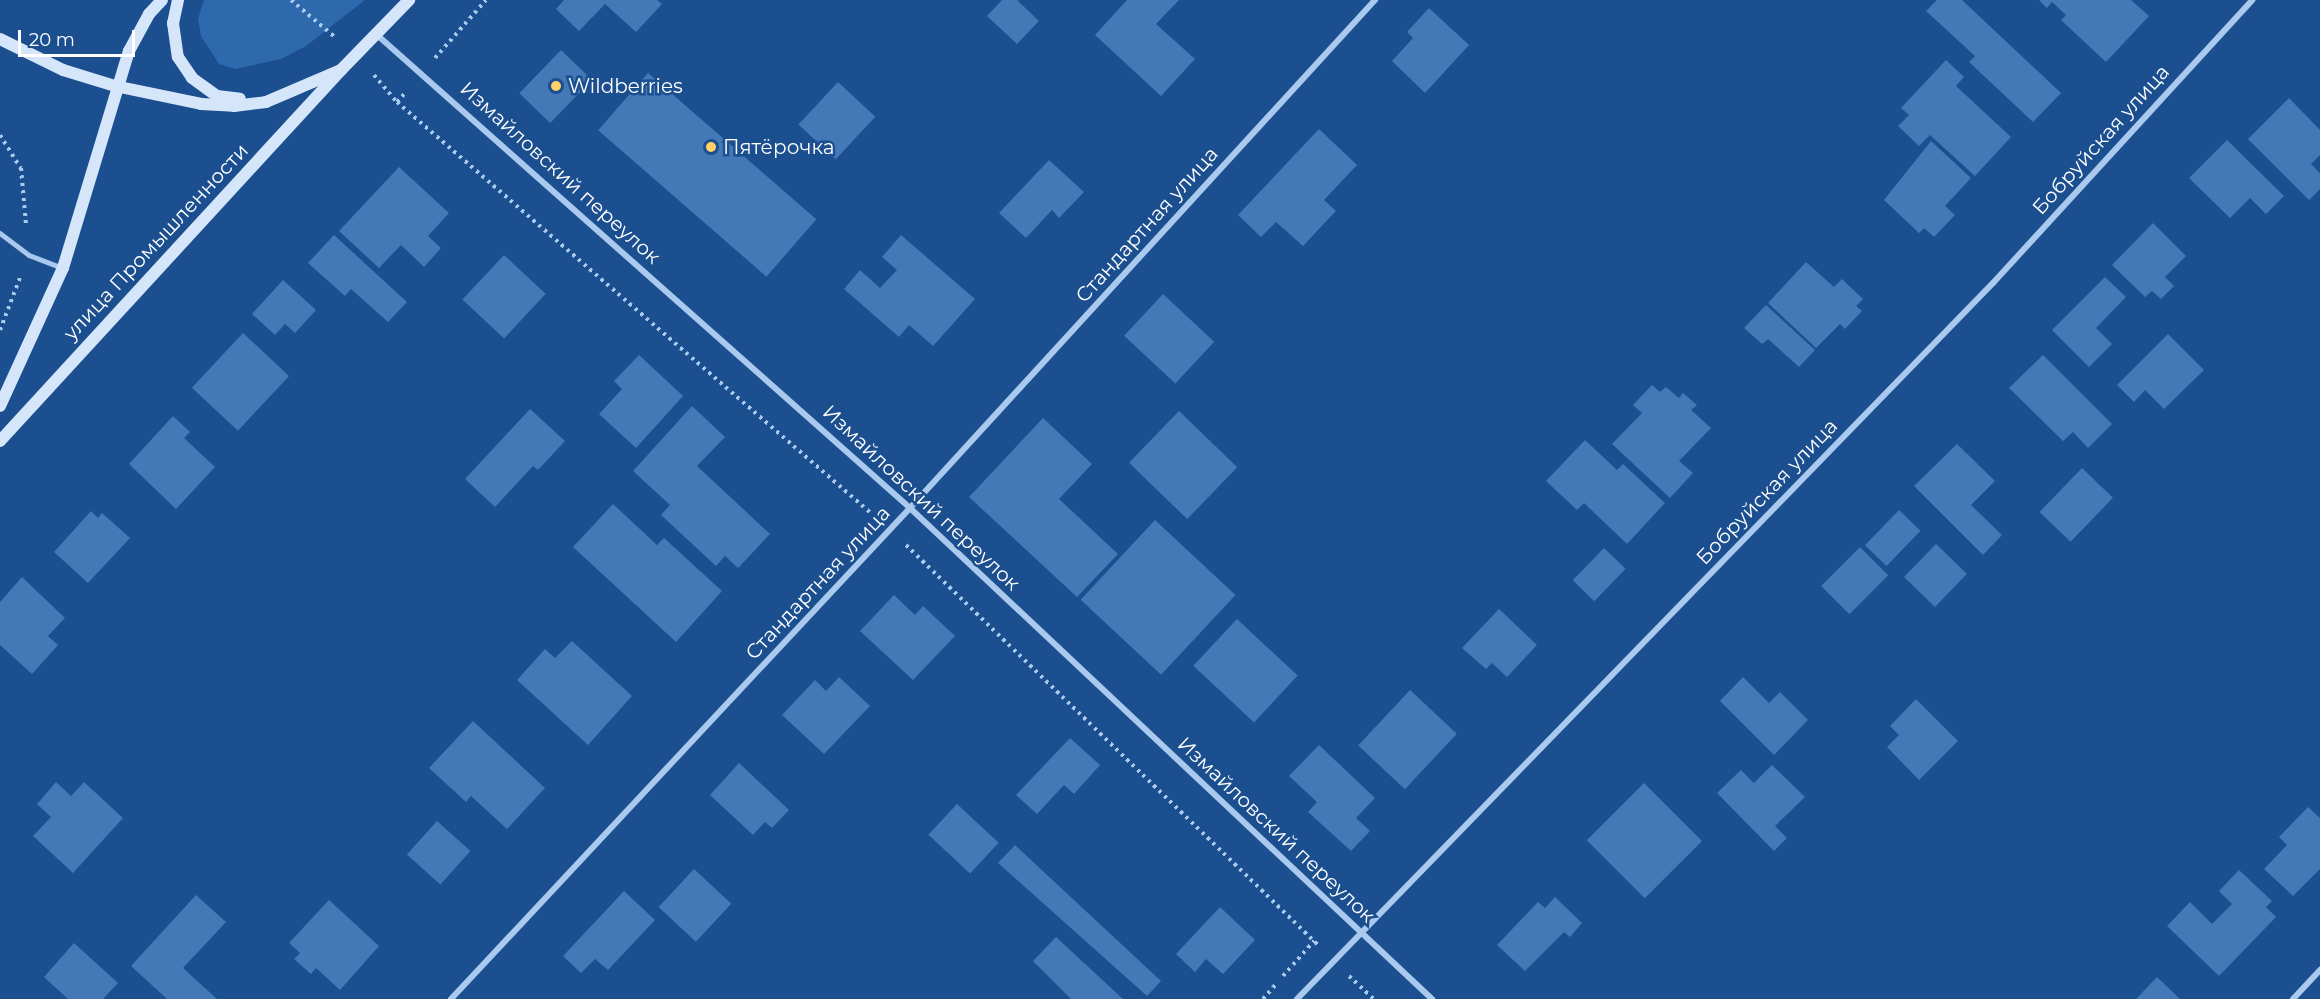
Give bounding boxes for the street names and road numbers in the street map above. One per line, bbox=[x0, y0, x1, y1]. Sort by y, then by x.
street label: Бобруйская улица bbox=[2028, 60, 2174, 220]
street label: Измайловский переулок bbox=[455, 77, 665, 269]
street label: улица Промышленности bbox=[59, 139, 253, 345]
street label: Стандартная улица bbox=[1071, 142, 1223, 308]
street label: Измайловский переулок bbox=[817, 400, 1025, 596]
street label: Бобруйская улица bbox=[1691, 414, 1843, 570]
street label: Стандартная улица bbox=[741, 501, 895, 665]
street label: Измайловский переулок bbox=[1172, 732, 1380, 928]

